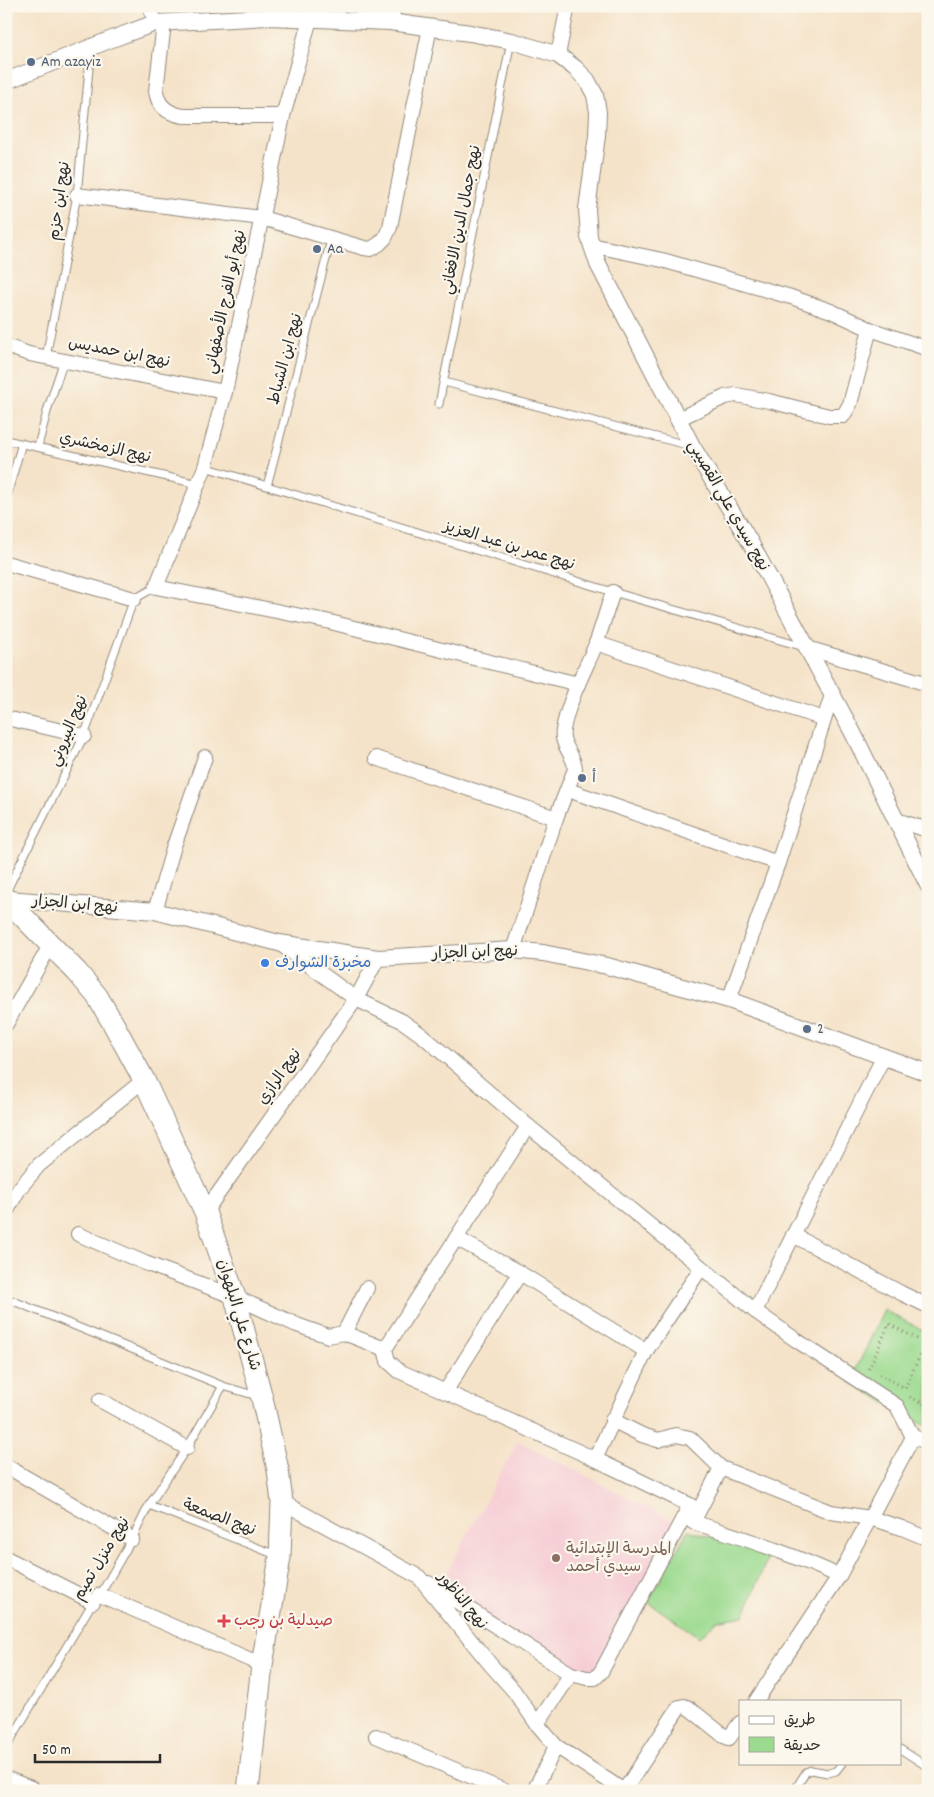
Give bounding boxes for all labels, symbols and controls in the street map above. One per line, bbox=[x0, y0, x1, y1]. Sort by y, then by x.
place label: Am azayiz bbox=[41, 51, 101, 74]
marker: Am azayiz bbox=[25, 56, 37, 68]
street label: نهج جمال الدين الافغاني bbox=[436, 143, 489, 297]
street label: نهج ابن حزم bbox=[43, 160, 77, 242]
street label: نهج أبو الفرج الأصفهاني bbox=[199, 228, 253, 376]
place label: Aa bbox=[327, 238, 344, 261]
marker: Aa bbox=[311, 243, 323, 255]
street label: نهج ابن الشباط bbox=[263, 311, 309, 407]
street label: نهج ابن حمديس bbox=[66, 332, 172, 374]
street label: نهج الزمخشري bbox=[57, 426, 153, 470]
street label: نهج سيدي علي القصيبي bbox=[680, 436, 775, 576]
street label: نهج عمر بن عبد العزيز bbox=[439, 514, 578, 577]
street label: نهج البيروني bbox=[44, 692, 95, 770]
place label: أ bbox=[592, 767, 596, 790]
marker: أ bbox=[576, 772, 588, 784]
street label: نهج ابن الجزار bbox=[29, 890, 119, 920]
street label: نهج ابن الجزار bbox=[430, 940, 518, 966]
place label: مخبزة الشوارف bbox=[275, 952, 371, 975]
marker: مخبزة الشوارف bbox=[259, 957, 271, 969]
place label: 2 bbox=[817, 1018, 824, 1041]
marker: 2 bbox=[801, 1023, 813, 1035]
street label: نهج الرازي bbox=[252, 1044, 308, 1110]
street label: شارع علي البلهوان bbox=[209, 1256, 266, 1374]
street label: نهج الصمعة bbox=[179, 1493, 259, 1543]
street label: نهج منزل تميم bbox=[68, 1513, 136, 1605]
place label: المدرسة الإبتدائية سيدي أحمد bbox=[566, 1538, 671, 1579]
marker: المدرسة الإبتدائية سيدي أحمد bbox=[550, 1552, 562, 1564]
street label: نهج الناظور bbox=[430, 1566, 492, 1635]
place label: صيدلية بن رجب bbox=[234, 1610, 333, 1633]
marker: صيدلية بن رجب bbox=[218, 1615, 230, 1627]
legend bbox=[739, 1700, 902, 1764]
text: طريق bbox=[784, 1710, 816, 1732]
scale bar bbox=[35, 1732, 160, 1764]
text: حديقة bbox=[784, 1736, 821, 1758]
text: 50 m bbox=[42, 1740, 71, 1762]

